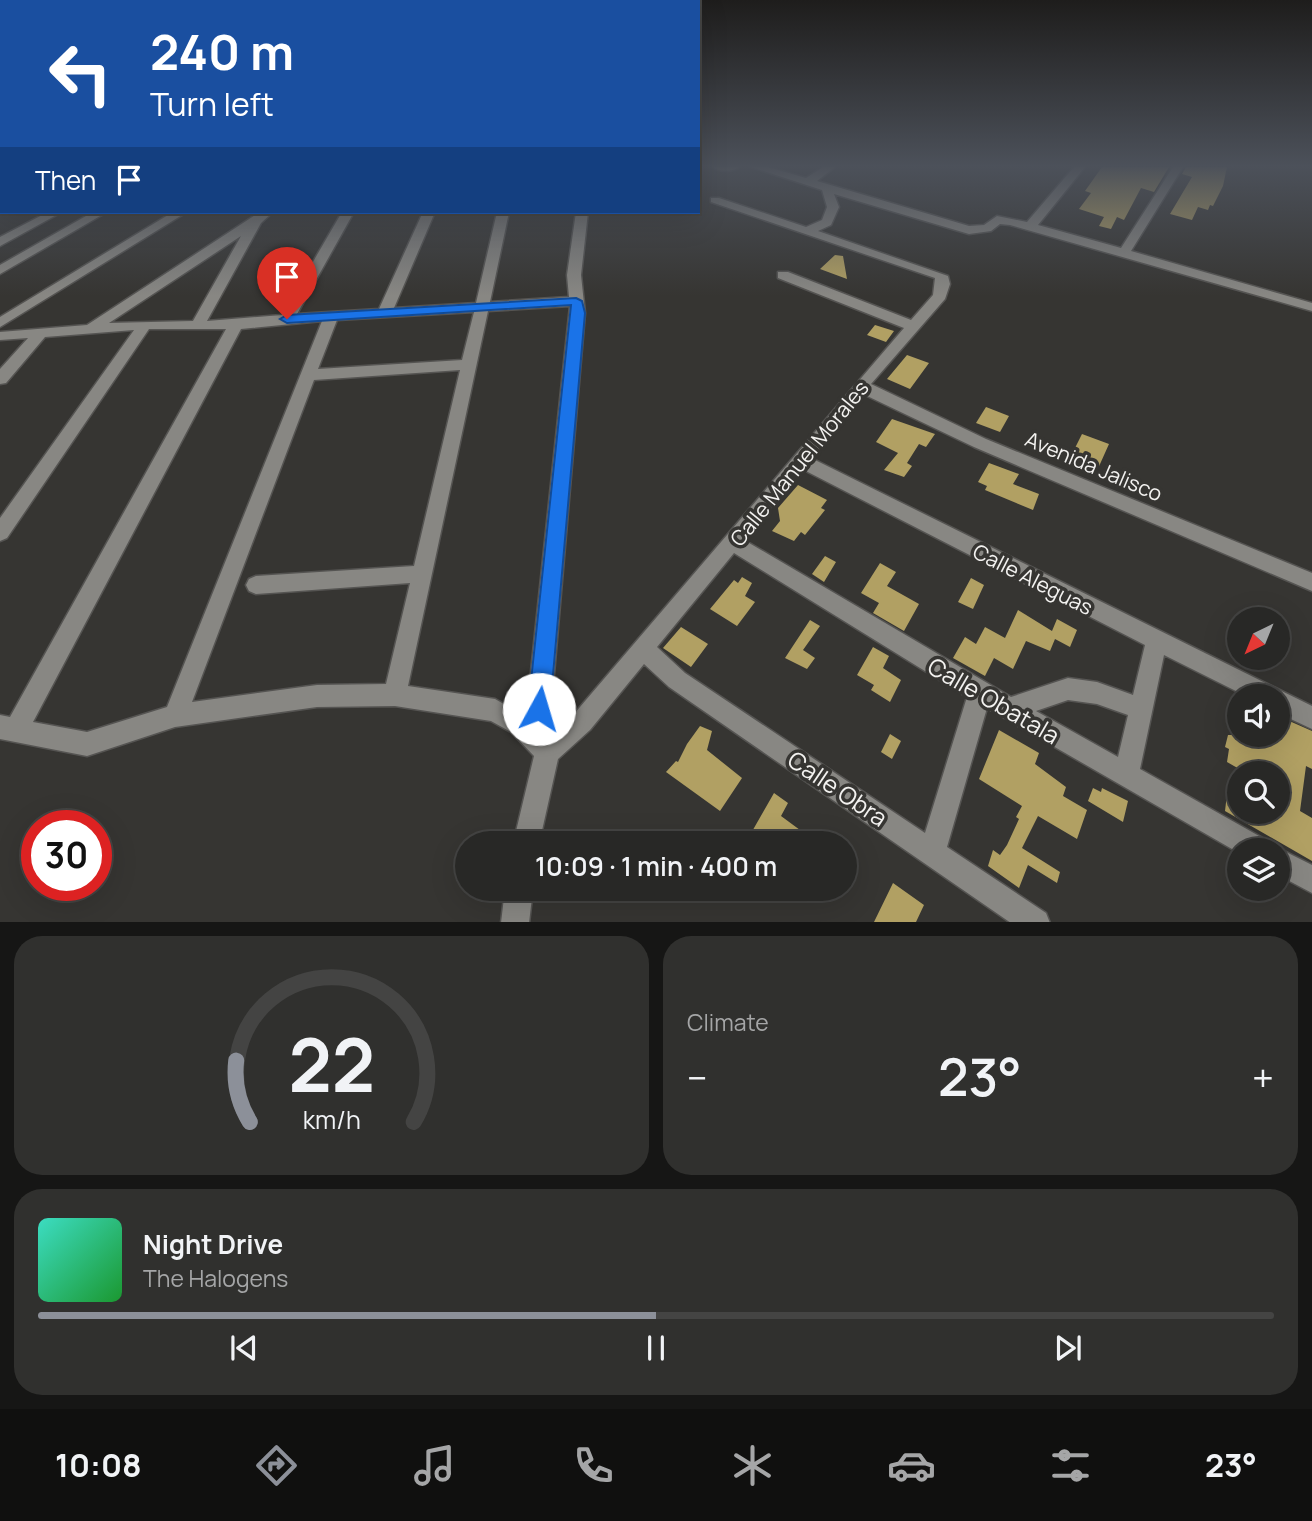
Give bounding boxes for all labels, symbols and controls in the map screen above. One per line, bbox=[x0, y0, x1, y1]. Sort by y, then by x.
text: 240 m bbox=[150, 18, 294, 85]
icon: left bbox=[35, 28, 126, 119]
text: Turn left bbox=[150, 82, 274, 126]
icon: arrive bbox=[110, 161, 148, 199]
text: Then bbox=[35, 162, 96, 198]
pin bbox=[257, 247, 317, 319]
icon: arrive bbox=[268, 258, 306, 296]
street label: Calle Manuel Morales bbox=[723, 374, 875, 552]
street label: Avenida Jalisco bbox=[1021, 425, 1167, 507]
street label: Calle Aleguas bbox=[968, 537, 1098, 621]
north arrow bbox=[1227, 607, 1290, 670]
map controls bbox=[1227, 607, 1290, 901]
street label: Calle Obatala bbox=[922, 649, 1066, 751]
position arrow bbox=[502, 672, 576, 746]
button: sound bbox=[1227, 684, 1290, 747]
street label: Calle Obra bbox=[782, 743, 894, 833]
button: search bbox=[1227, 761, 1290, 824]
speed limit sign: 30 bbox=[21, 810, 112, 901]
button: layers bbox=[1227, 838, 1290, 901]
text: 10:09 · 1 min · 400 m bbox=[535, 848, 777, 884]
text: Climate bbox=[687, 1006, 769, 1038]
text: 22 bbox=[288, 1014, 375, 1114]
text: 23° bbox=[938, 1041, 1022, 1112]
text: − bbox=[687, 1051, 708, 1103]
text: + bbox=[1252, 1051, 1274, 1103]
text: km/h bbox=[302, 1101, 361, 1136]
text: Night Drive bbox=[143, 1226, 283, 1262]
text: The Halogens bbox=[143, 1262, 288, 1294]
icon: previous bbox=[225, 1329, 263, 1367]
icon: pause bbox=[637, 1329, 675, 1367]
icon: next bbox=[1049, 1329, 1087, 1367]
icon: directions bbox=[252, 1441, 301, 1490]
icon: music bbox=[410, 1441, 459, 1490]
icon: phone bbox=[569, 1441, 618, 1490]
icon: climate bbox=[728, 1441, 777, 1490]
icon: car bbox=[887, 1441, 936, 1490]
icon: filters bbox=[1046, 1441, 1095, 1490]
text: 10:08 bbox=[55, 1443, 142, 1487]
text: 23° bbox=[1205, 1443, 1257, 1487]

